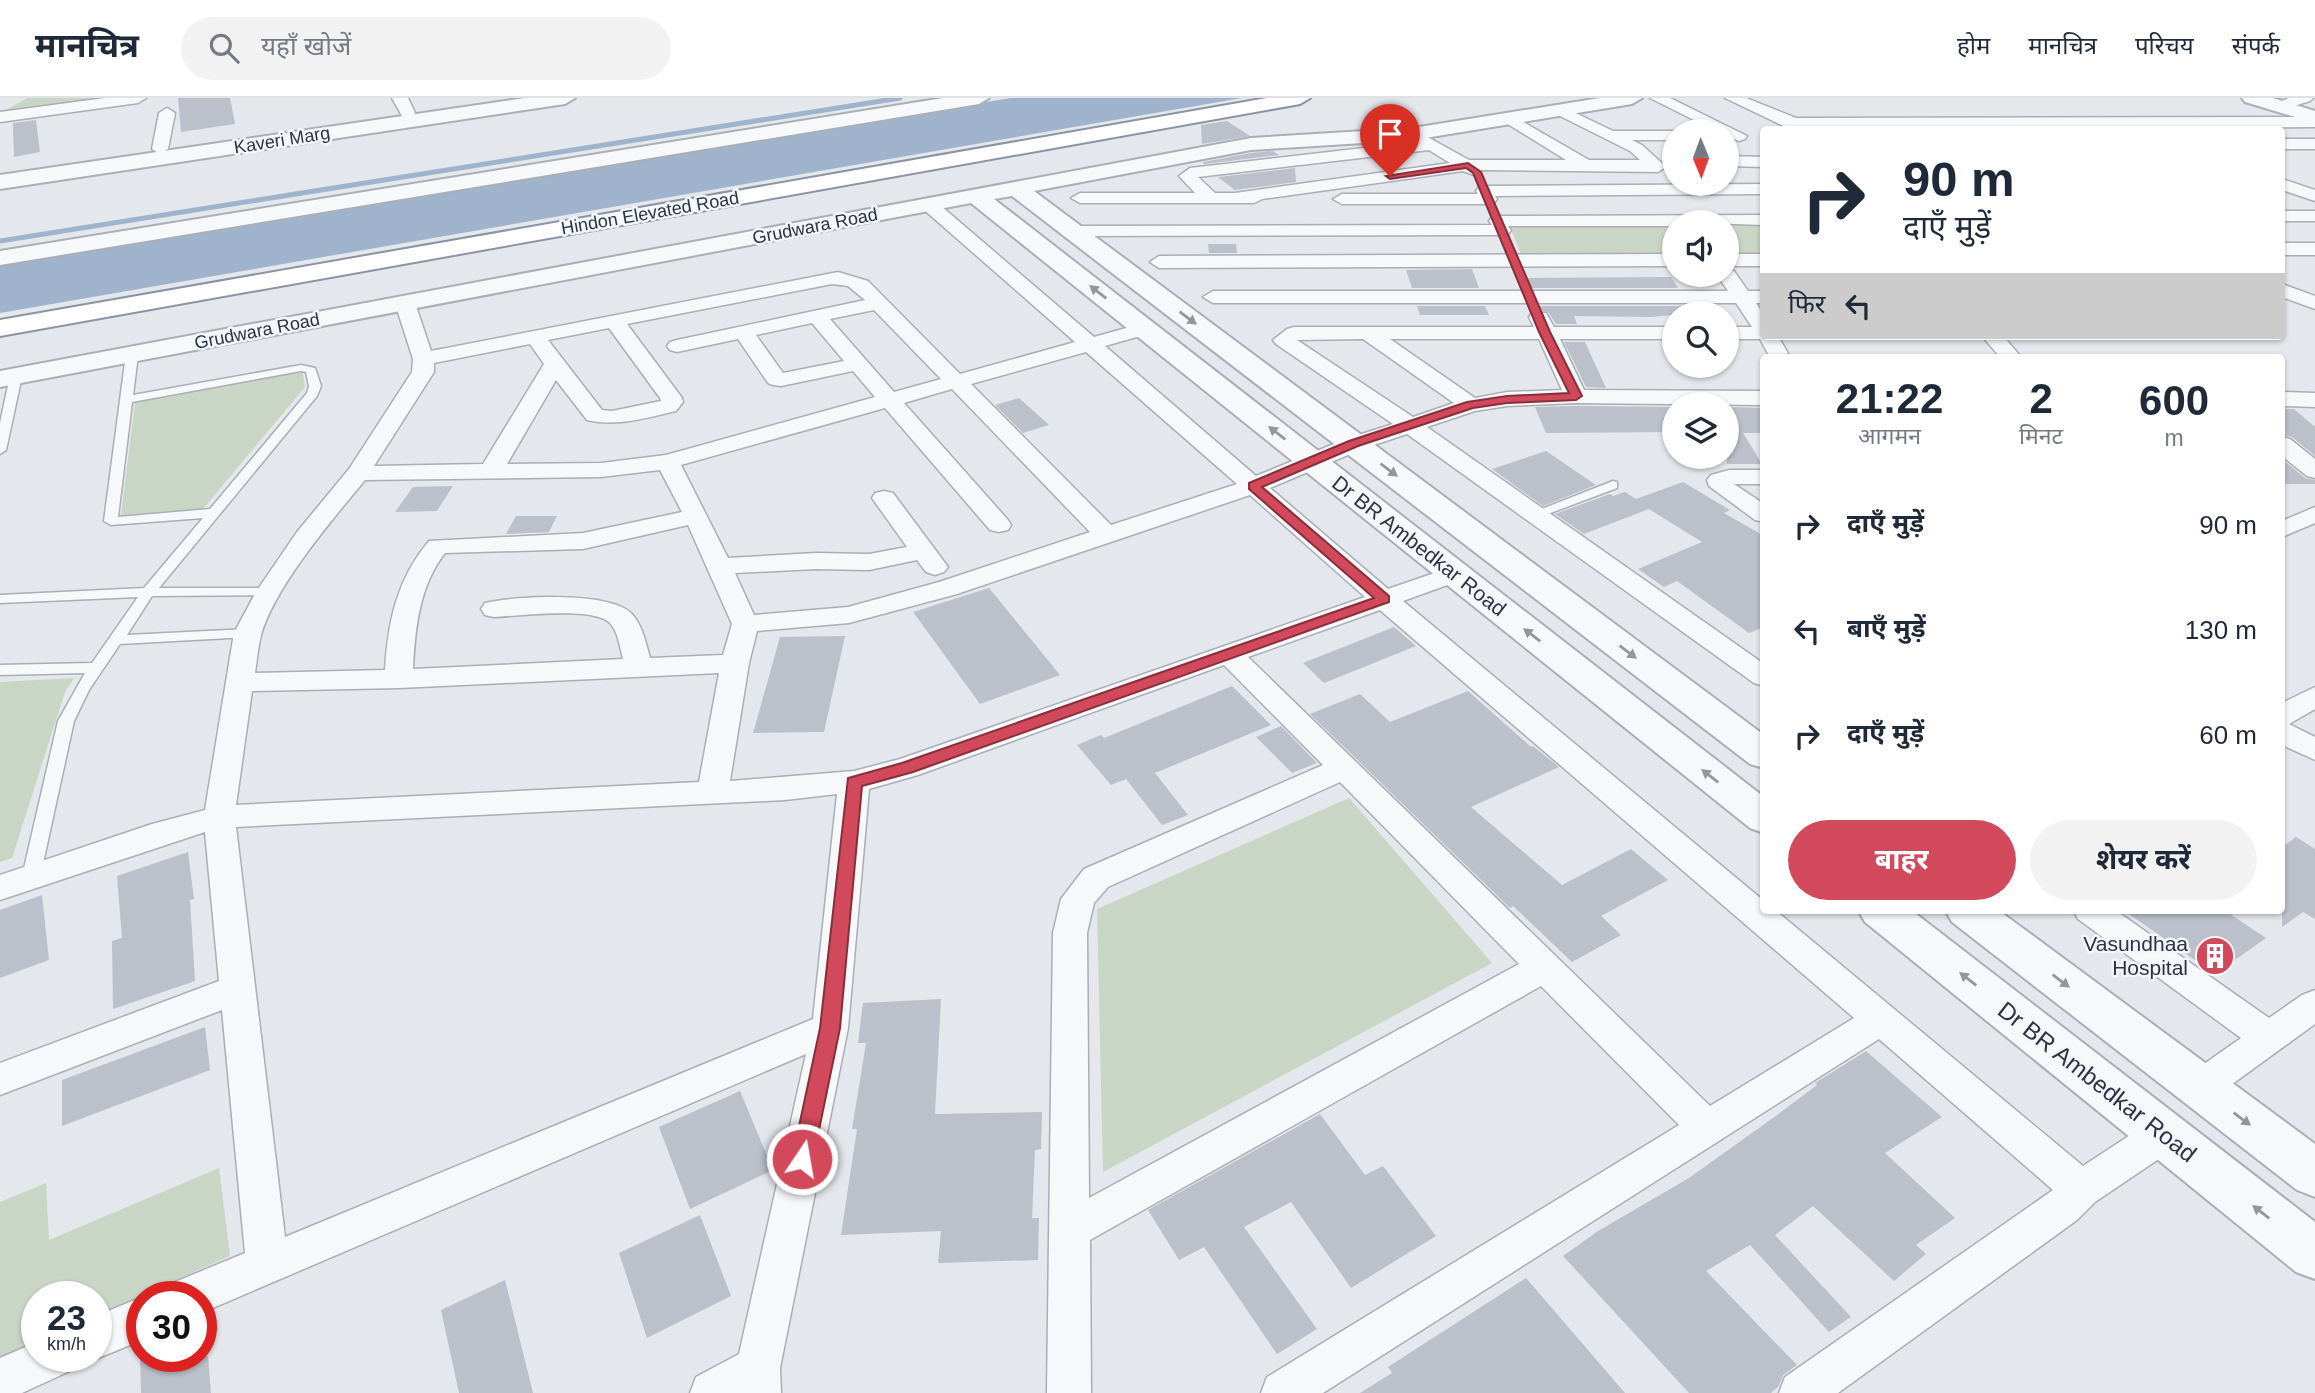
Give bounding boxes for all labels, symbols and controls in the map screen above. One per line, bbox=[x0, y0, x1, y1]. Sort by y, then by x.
search box bbox=[181, 17, 671, 80]
text: मानचित्र bbox=[35, 27, 139, 64]
icon: search bbox=[205, 29, 243, 67]
text: यहाँ खोजें bbox=[261, 31, 351, 61]
text: होम bbox=[1957, 32, 1990, 59]
text: मानचित्र bbox=[2028, 32, 2097, 59]
text: परिचय bbox=[2135, 32, 2194, 59]
text: संपर्क bbox=[2232, 32, 2280, 59]
pin bbox=[1360, 104, 1420, 176]
icon: arrive bbox=[1371, 115, 1409, 153]
north arrow bbox=[1662, 119, 1740, 196]
map controls bbox=[1662, 119, 1739, 469]
street label: Kaveri Marg bbox=[233, 123, 331, 157]
text: 90 m bbox=[1903, 152, 2015, 206]
icon: right bbox=[1788, 154, 1879, 245]
street label: Hindon Elevated Road bbox=[560, 188, 740, 238]
street label: Grudwara Road bbox=[751, 204, 879, 248]
text: दाएँ मुड़ें bbox=[1903, 209, 1991, 245]
button: sound bbox=[1662, 210, 1739, 287]
one-way arrow bbox=[1090, 285, 1108, 300]
icon: left bbox=[1839, 287, 1877, 325]
text: फिर bbox=[1788, 289, 1825, 319]
button: search bbox=[1662, 301, 1739, 378]
street label: Grudwara Road bbox=[193, 309, 321, 353]
one-way arrow bbox=[1179, 310, 1197, 324]
text: 21:22 bbox=[1836, 375, 1943, 422]
text: 2 bbox=[2029, 375, 2053, 422]
text: 600 bbox=[2139, 377, 2209, 424]
button: layers bbox=[1662, 392, 1739, 469]
text: आगमन bbox=[1858, 423, 1921, 449]
text: मिनट bbox=[2019, 423, 2063, 449]
text: m bbox=[2164, 425, 2184, 451]
one-way arrow bbox=[1268, 426, 1285, 441]
one-way arrow bbox=[1379, 463, 1398, 477]
street label: Dr BR Ambedkar Road bbox=[1328, 471, 1511, 620]
icon: right bbox=[1788, 507, 1826, 545]
text: दाएँ मुड़ें bbox=[1847, 508, 1924, 538]
text: 90 m bbox=[2199, 510, 2257, 540]
icon: left bbox=[1788, 612, 1826, 650]
text: बाएँ मुड़ें bbox=[1847, 613, 1926, 643]
text: 130 m bbox=[2185, 615, 2257, 645]
one-way arrow bbox=[1523, 628, 1541, 643]
one-way arrow bbox=[1619, 645, 1637, 659]
icon: right bbox=[1788, 717, 1826, 755]
text: दाएँ मुड़ें bbox=[1847, 718, 1924, 748]
text: 60 m bbox=[2199, 720, 2257, 750]
one-way arrow bbox=[1702, 769, 1720, 784]
button: बाहर bbox=[1788, 820, 2016, 900]
button: शेयर करें bbox=[2030, 820, 2257, 900]
place label: Vasundhaa Hospital bbox=[2083, 932, 2188, 979]
building icon: Vasundhaa Hospital bbox=[2194, 935, 2236, 977]
one-way arrow bbox=[1959, 972, 1977, 987]
one-way arrow bbox=[2052, 974, 2070, 988]
street label: Dr BR Ambedkar Road bbox=[1993, 996, 2202, 1167]
one-way arrow bbox=[2233, 1111, 2251, 1125]
position arrow bbox=[765, 1122, 839, 1196]
one-way arrow bbox=[2253, 1204, 2271, 1219]
speed limit sign: 30 bbox=[126, 1281, 217, 1372]
text: 23 bbox=[47, 1298, 86, 1337]
text: km/h bbox=[47, 1334, 86, 1354]

